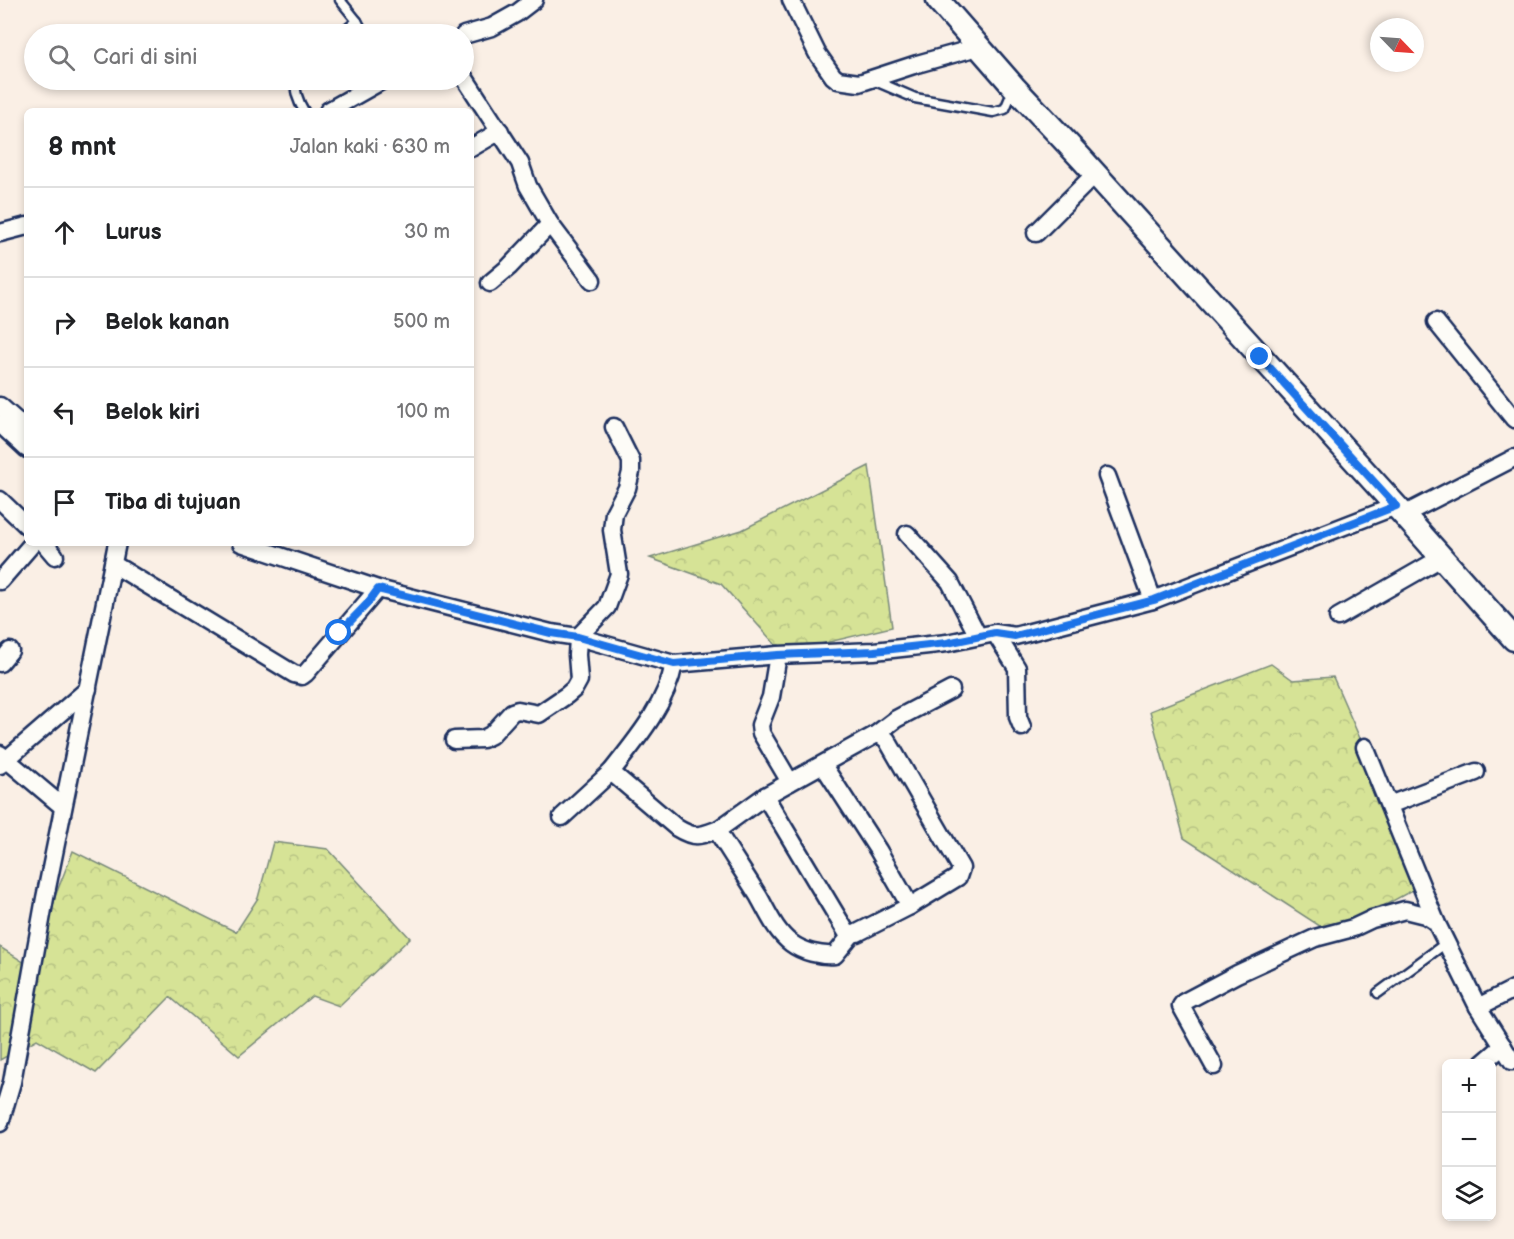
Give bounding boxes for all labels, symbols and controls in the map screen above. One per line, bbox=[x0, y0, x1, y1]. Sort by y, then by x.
north arrow bbox=[1370, 18, 1424, 72]
search box bbox=[24, 24, 474, 90]
icon: search bbox=[45, 41, 78, 74]
text: Cari di sini bbox=[93, 44, 197, 71]
text: 8 mnt bbox=[48, 132, 116, 163]
text: Jalan kaki · 630 m bbox=[290, 135, 450, 159]
icon: ahead bbox=[48, 216, 81, 249]
text: Lurus bbox=[105, 219, 161, 246]
text: 30 m bbox=[404, 220, 450, 244]
icon: right bbox=[48, 306, 81, 339]
text: Belok kanan bbox=[105, 309, 230, 336]
text: 500 m bbox=[393, 310, 450, 334]
route end bbox=[1246, 343, 1272, 369]
icon: left bbox=[48, 396, 81, 429]
text: Belok kiri bbox=[105, 399, 200, 426]
text: 100 m bbox=[397, 400, 450, 424]
icon: arrive bbox=[48, 486, 81, 519]
text: Tiba di tujuan bbox=[105, 489, 241, 516]
route start bbox=[325, 619, 351, 645]
map controls bbox=[1442, 1059, 1496, 1221]
button: + bbox=[1442, 1059, 1496, 1113]
button: − bbox=[1442, 1113, 1496, 1167]
button: layers bbox=[1442, 1167, 1496, 1221]

